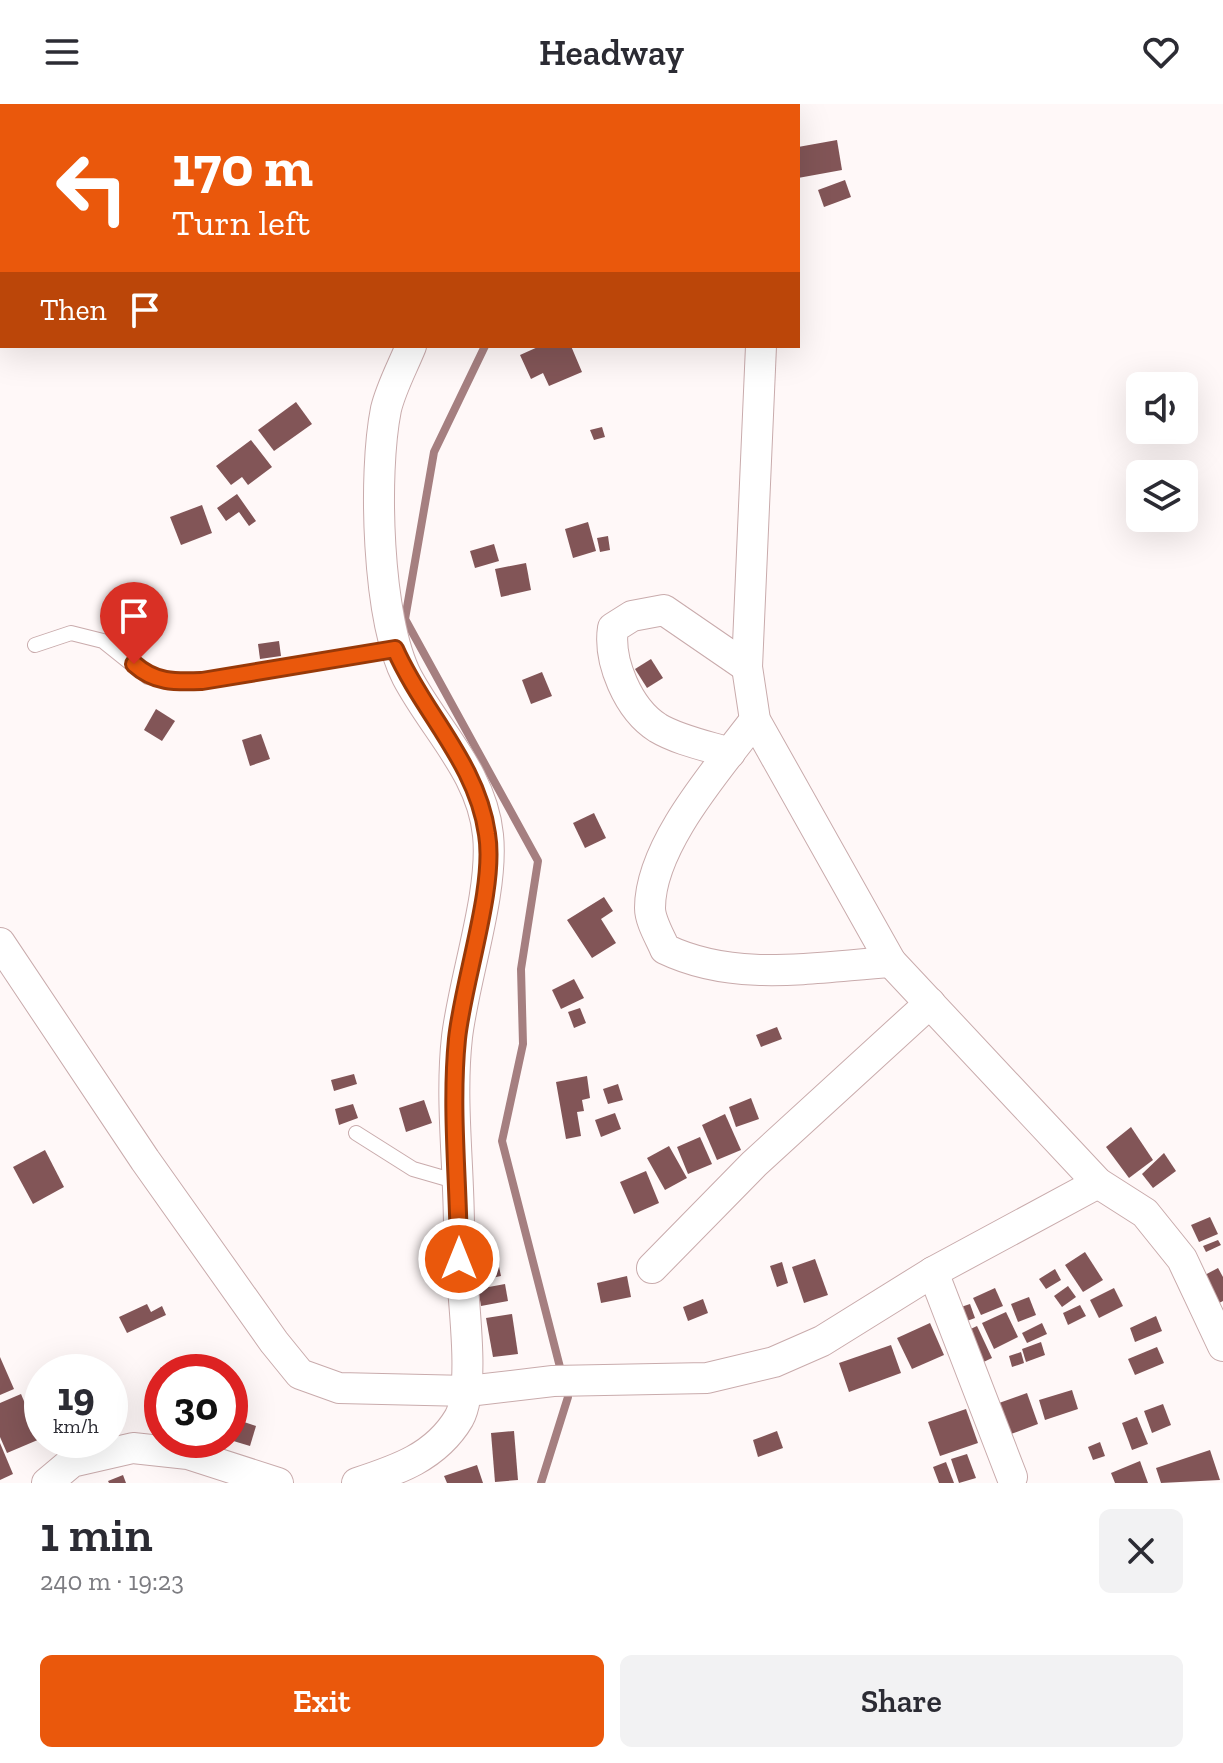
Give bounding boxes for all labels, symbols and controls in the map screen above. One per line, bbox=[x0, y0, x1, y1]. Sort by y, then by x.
icon: menu bbox=[40, 30, 84, 74]
icon: heart bbox=[1139, 30, 1183, 74]
text: Headway bbox=[539, 31, 684, 74]
text: 170 m bbox=[172, 133, 313, 200]
icon: left bbox=[40, 136, 144, 240]
text: Turn left bbox=[172, 201, 310, 244]
icon: arrive bbox=[123, 288, 167, 332]
text: Then bbox=[40, 292, 107, 328]
map controls bbox=[1126, 372, 1198, 532]
button: sound bbox=[1126, 372, 1198, 444]
button: layers bbox=[1126, 460, 1198, 532]
pin bbox=[100, 582, 168, 664]
icon: arrive bbox=[112, 594, 156, 638]
position arrow bbox=[417, 1217, 501, 1301]
speed limit sign: 30 bbox=[144, 1354, 248, 1458]
text: 19 bbox=[57, 1372, 95, 1420]
text: km/h bbox=[53, 1414, 99, 1438]
text: 1 min bbox=[40, 1506, 153, 1563]
button: close bbox=[1099, 1509, 1183, 1593]
text: 240 m · 19:23 bbox=[40, 1565, 184, 1597]
button: Exit bbox=[40, 1655, 604, 1747]
button: Share bbox=[620, 1655, 1183, 1747]

